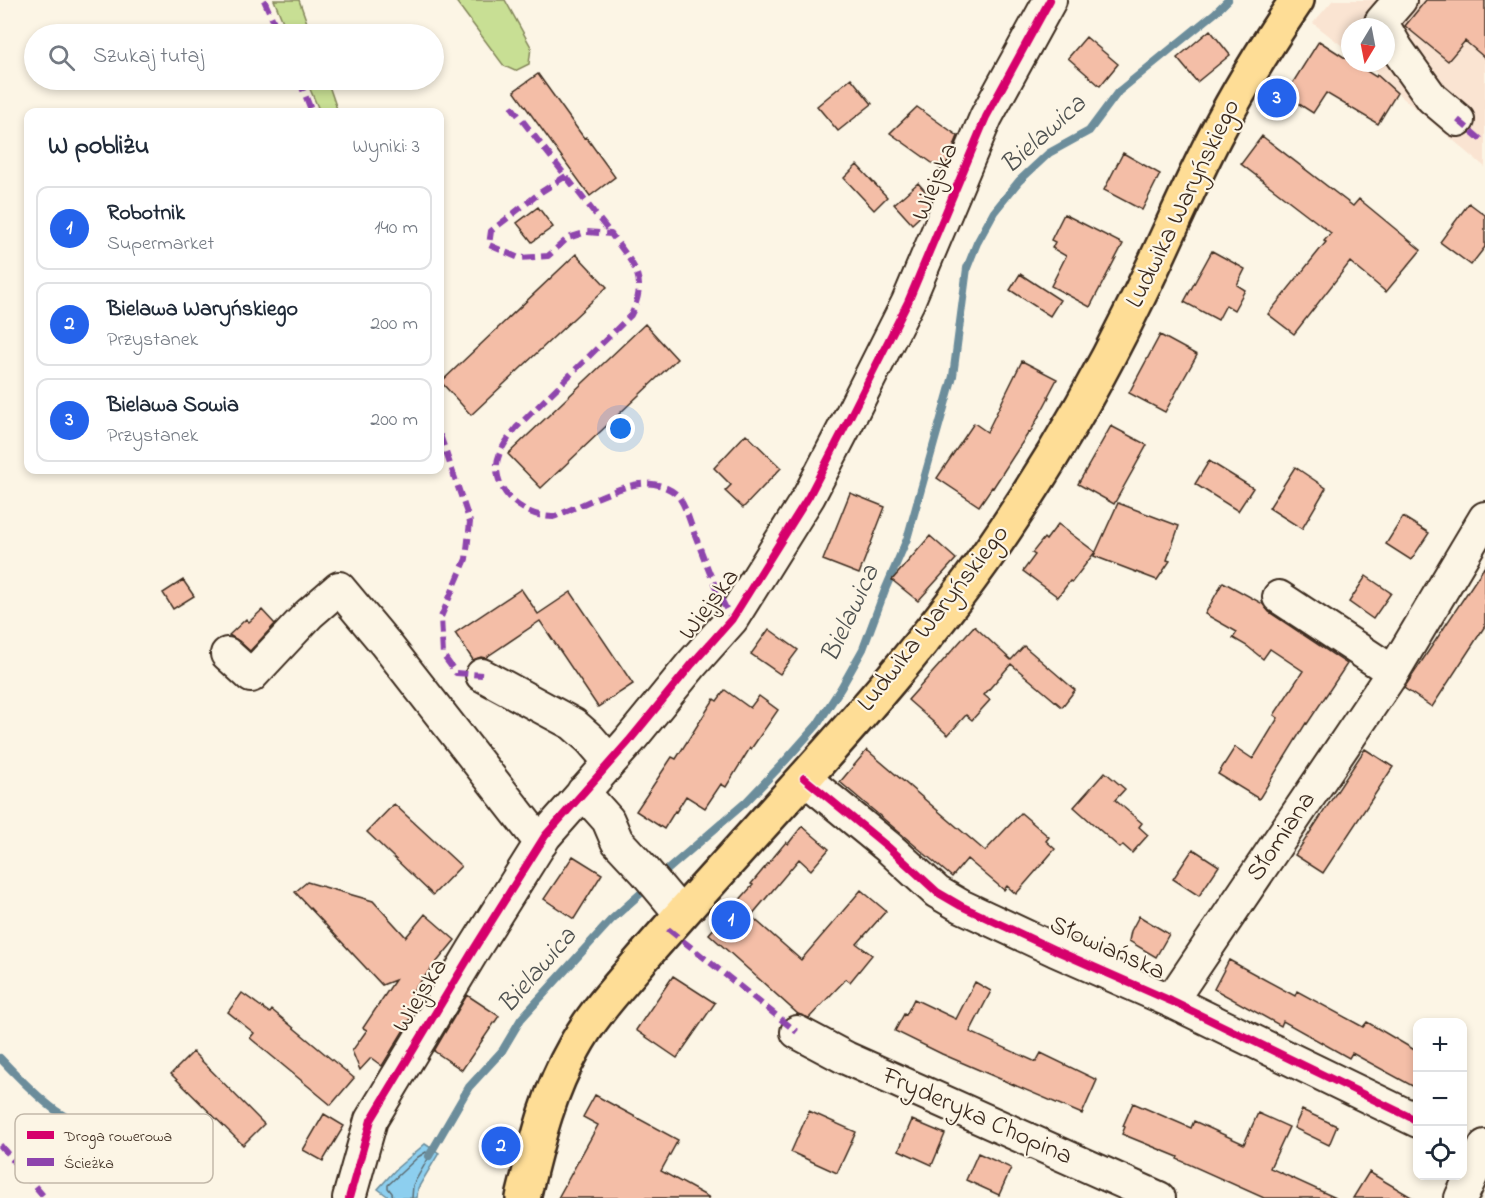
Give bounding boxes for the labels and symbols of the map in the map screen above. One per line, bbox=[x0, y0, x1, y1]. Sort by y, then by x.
north arrow bbox=[1341, 18, 1395, 72]
pin: 3 bbox=[1258, 76, 1296, 120]
water label: Bielawica bbox=[993, 86, 1096, 184]
street label: Ludwika Waryńskiego bbox=[1117, 93, 1251, 315]
street label: Wiejska bbox=[903, 137, 969, 227]
your location bbox=[606, 414, 635, 443]
street label: Ludwika Waryńskiego bbox=[849, 517, 1019, 721]
water label: Bielawica bbox=[811, 559, 891, 669]
street label: Wiejska bbox=[670, 561, 750, 649]
street label: Słomiana bbox=[1238, 784, 1326, 890]
pin: 1 bbox=[712, 898, 750, 942]
street label: Słowiańska bbox=[1043, 907, 1171, 991]
water label: Bielawica bbox=[489, 919, 587, 1023]
street label: Wiejska bbox=[384, 951, 458, 1041]
street label: Fryderyka Chopina bbox=[875, 1058, 1078, 1176]
legend bbox=[15, 1114, 213, 1183]
pin: 2 bbox=[482, 1124, 520, 1168]
text: Droga rowerowa bbox=[63, 1125, 172, 1149]
text: Ścieżka bbox=[64, 1152, 114, 1176]

